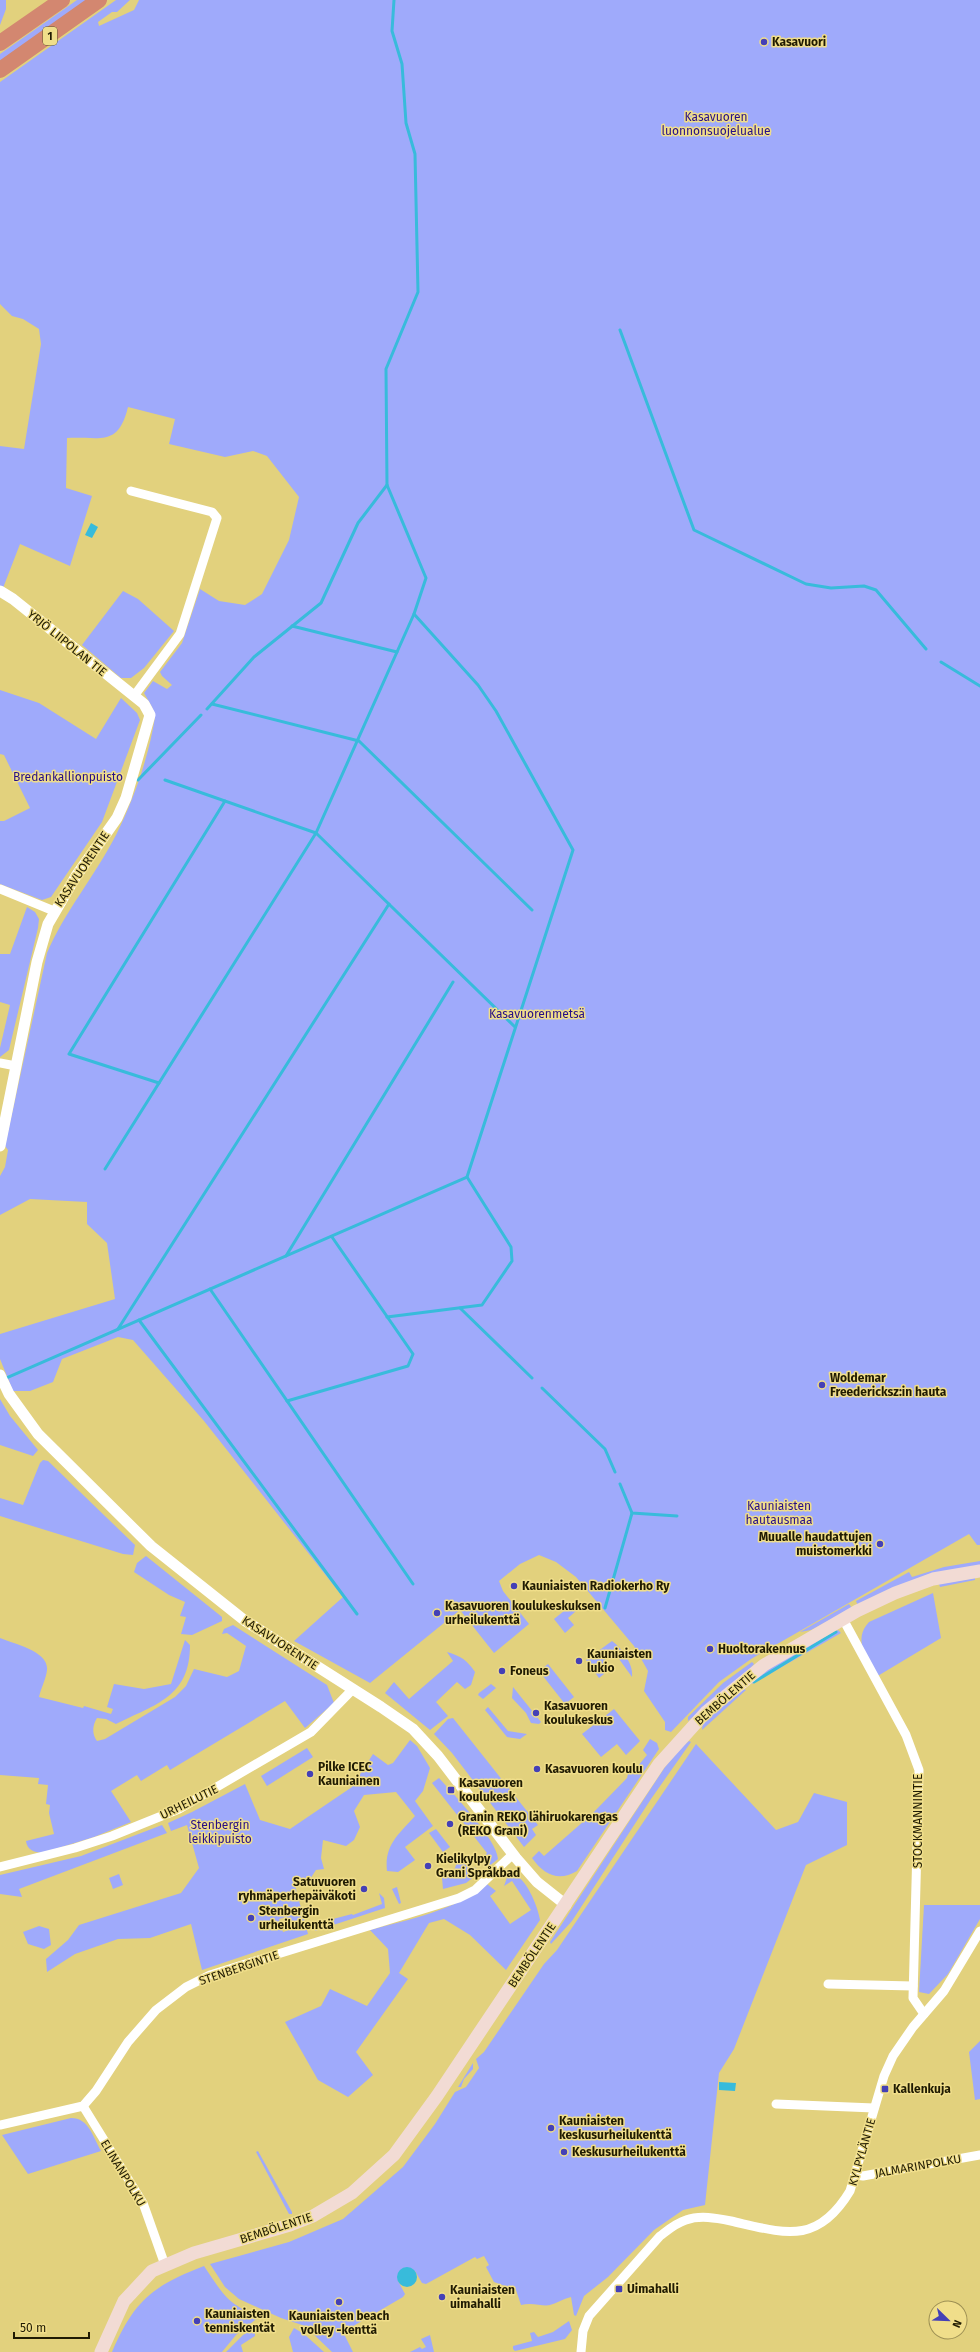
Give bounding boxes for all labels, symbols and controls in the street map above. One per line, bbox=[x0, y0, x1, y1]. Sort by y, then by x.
road number: 1 bbox=[43, 27, 57, 45]
place label: Kasavuori bbox=[772, 35, 826, 49]
marker: Kasavuori bbox=[759, 37, 769, 47]
park label: Kasavuoren luonnonsuojelualue bbox=[661, 110, 771, 138]
street label: YRJÖ LIIPOLAN TIE bbox=[25, 605, 111, 679]
park label: Bredankallionpuisto bbox=[13, 770, 123, 784]
street label: KASAVUORENTIE bbox=[52, 829, 112, 909]
park label: Kasavuorenmetsä bbox=[489, 1007, 585, 1021]
place label: Woldemar Freedericksz:in hauta bbox=[830, 1371, 947, 1399]
marker: Woldemar Freedericksz:in hauta bbox=[817, 1380, 827, 1390]
park label: Kauniaisten hautausmaa bbox=[745, 1499, 813, 1527]
place label: Muualle haudattujen muistomerkki bbox=[759, 1530, 872, 1558]
marker: Muualle haudattujen muistomerkki bbox=[875, 1539, 885, 1549]
place label: Kauniaisten Radiokerho Ry bbox=[522, 1579, 670, 1593]
marker: Kauniaisten Radiokerho Ry bbox=[509, 1581, 519, 1591]
place label: Kasavuoren koulukeskuksen urheilukenttä bbox=[445, 1599, 601, 1627]
marker: Kasavuoren koulukeskuksen urheilukenttä bbox=[432, 1608, 442, 1618]
street label: KASAVUORENTIE bbox=[239, 1613, 321, 1673]
place label: Huoltorakennus bbox=[718, 1642, 806, 1656]
marker: Huoltorakennus bbox=[705, 1644, 715, 1654]
place label: Kauniaisten lukio bbox=[587, 1647, 652, 1675]
marker: Kauniaisten lukio bbox=[574, 1656, 584, 1666]
place label: Foneus bbox=[510, 1664, 549, 1678]
marker: Foneus bbox=[497, 1666, 507, 1676]
street label: BEMBÖLENTIE bbox=[691, 1666, 758, 1728]
place label: Kasavuoren koulukeskus bbox=[544, 1699, 613, 1727]
marker: Kasavuoren koulukeskus bbox=[531, 1708, 541, 1718]
place label: Pilke ICEC Kauniainen bbox=[318, 1760, 380, 1788]
place label: Kasavuoren koulu bbox=[545, 1762, 643, 1776]
marker: Kasavuoren koulu bbox=[532, 1764, 542, 1774]
marker: Pilke ICEC Kauniainen bbox=[305, 1769, 315, 1779]
street label: STOCKMANNINTIE bbox=[911, 1774, 925, 1868]
place label: Kasavuoren koulukesk bbox=[459, 1776, 523, 1804]
street label: URHEILUTIE bbox=[158, 1782, 220, 1822]
marker: Kasavuoren koulukesk bbox=[446, 1785, 456, 1795]
place label: Granin REKO lähiruokarengas (REKO Grani) bbox=[458, 1810, 618, 1838]
park label: Stenbergin leikkipuisto bbox=[188, 1818, 252, 1846]
marker: Granin REKO lähiruokarengas (REKO Grani) bbox=[445, 1819, 455, 1829]
place label: Kielikylpy Grani Språkbad bbox=[436, 1852, 520, 1880]
marker: Kielikylpy Grani Språkbad bbox=[423, 1861, 433, 1871]
place label: Satuvuoren ryhmäperhepäiväkoti bbox=[238, 1875, 356, 1903]
marker: Satuvuoren ryhmäperhepäiväkoti bbox=[359, 1884, 369, 1894]
place label: Stenbergin urheilukenttä bbox=[259, 1904, 334, 1932]
marker: Stenbergin urheilukenttä bbox=[246, 1913, 256, 1923]
street label: BEMBÖLENTIE bbox=[503, 1919, 559, 1990]
street label: STENBERGINTIE bbox=[197, 1948, 281, 1988]
place label: Kallenkuja bbox=[893, 2082, 951, 2096]
marker: Kallenkuja bbox=[880, 2084, 890, 2094]
place label: Kauniaisten keskusurheilukenttä bbox=[559, 2114, 672, 2142]
street label: KYLPYLÄNTIE bbox=[845, 2116, 878, 2188]
marker: Kauniaisten keskusurheilukenttä bbox=[546, 2123, 556, 2133]
street label: ELINANPOLKU bbox=[98, 2137, 148, 2209]
place label: Keskusurheilukenttä bbox=[572, 2145, 686, 2159]
marker: Keskusurheilukenttä bbox=[559, 2147, 569, 2157]
street label: JALMARINPOLKU bbox=[874, 2151, 962, 2181]
street label: BEMBÖLENTIE bbox=[237, 2208, 314, 2246]
place label: Uimahalli bbox=[627, 2282, 679, 2296]
place label: Kauniaisten uimahalli bbox=[450, 2283, 515, 2311]
marker: Uimahalli bbox=[614, 2284, 624, 2294]
marker: Kauniaisten uimahalli bbox=[437, 2292, 447, 2302]
marker: Kauniaisten beach volley -kenttä bbox=[334, 2297, 344, 2307]
north arrow bbox=[928, 2300, 968, 2340]
place label: Kauniaisten tenniskentät bbox=[205, 2307, 275, 2335]
place label: Kauniaisten beach volley -kenttä bbox=[289, 2309, 389, 2337]
scale bar bbox=[14, 2314, 89, 2340]
marker: Kauniaisten tenniskentät bbox=[192, 2316, 202, 2326]
text: N bbox=[949, 2318, 964, 2330]
text: 50 m bbox=[20, 2321, 46, 2335]

